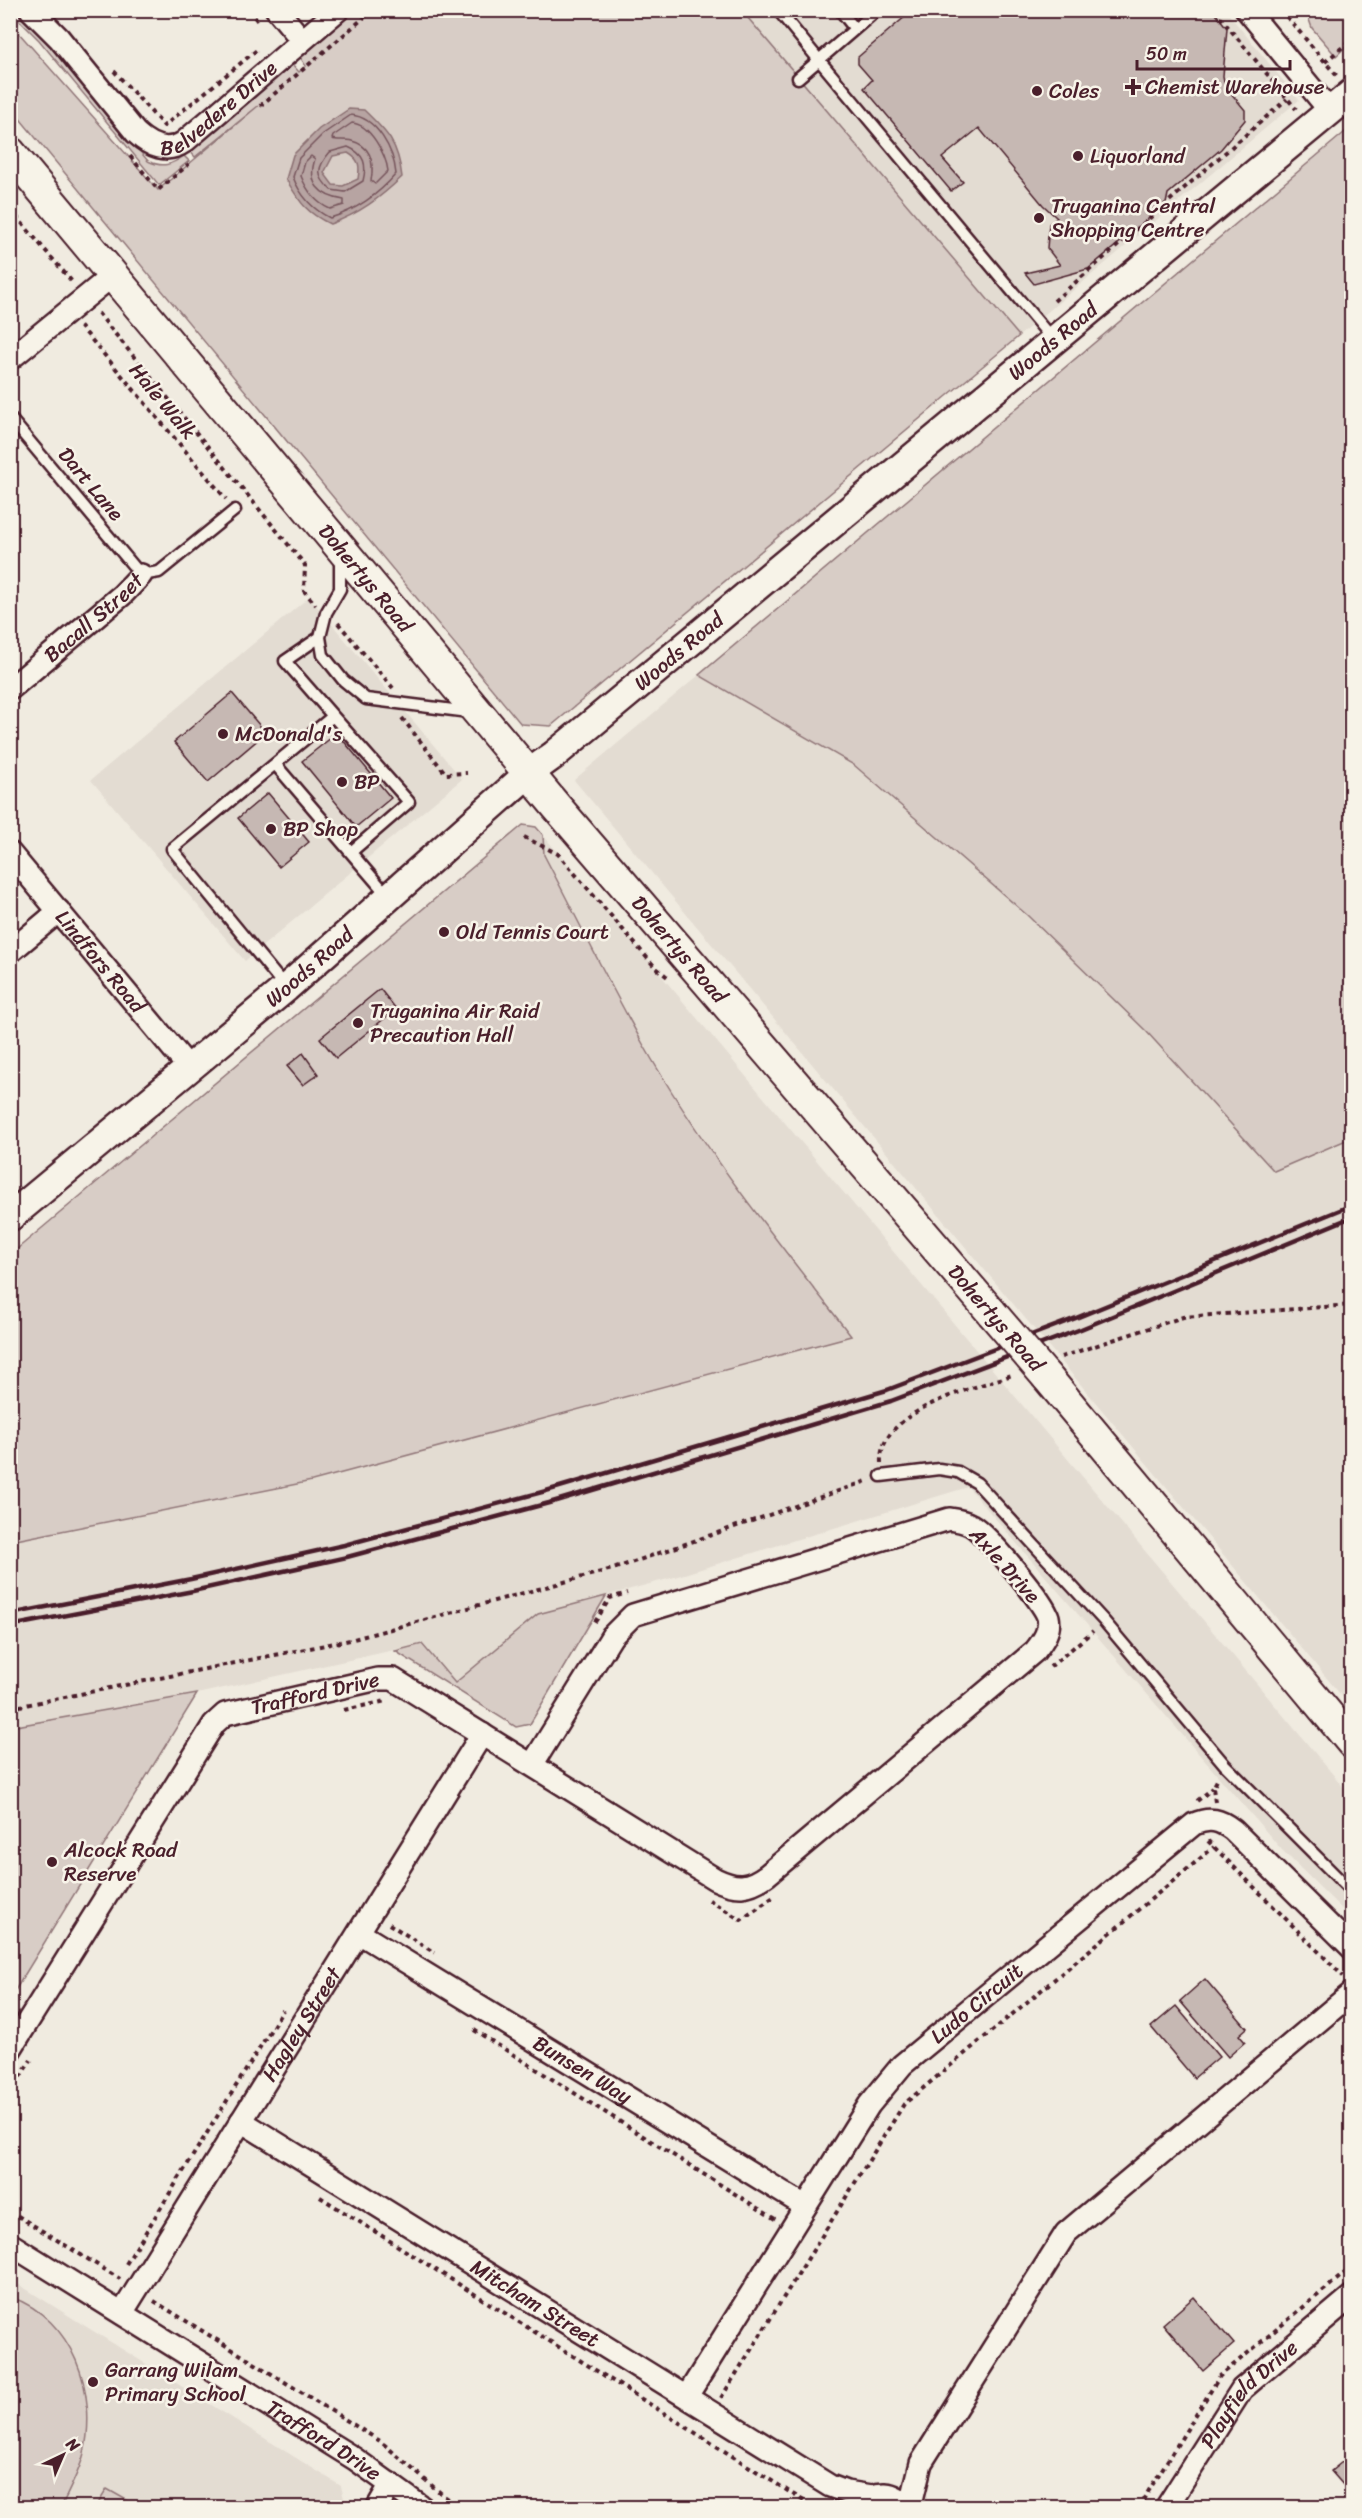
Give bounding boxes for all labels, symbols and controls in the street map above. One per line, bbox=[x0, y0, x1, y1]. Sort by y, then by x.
scale bar bbox=[1137, 33, 1290, 71]
text: 50 m bbox=[1146, 38, 1187, 70]
street label: Belvedere Drive bbox=[160, 50, 286, 167]
place label: Chemist Warehouse bbox=[1145, 68, 1325, 106]
place label: Coles bbox=[1049, 72, 1100, 110]
marker: Chemist Warehouse bbox=[1126, 80, 1140, 94]
marker: Coles bbox=[1030, 84, 1044, 98]
place label: Liquorland bbox=[1090, 137, 1187, 175]
marker: Liquorland bbox=[1071, 149, 1085, 163]
place label: Truganina Central Shopping Centre bbox=[1051, 187, 1216, 249]
marker: Truganina Central Shopping Centre bbox=[1032, 211, 1046, 225]
street label: Woods Road bbox=[999, 291, 1108, 390]
street label: Hale Walk bbox=[119, 354, 207, 448]
street label: Dart Lane bbox=[48, 438, 134, 530]
street label: Dohertys Road bbox=[308, 515, 424, 643]
street label: Bacall Street bbox=[35, 562, 154, 672]
street label: Woods Road bbox=[625, 601, 734, 701]
place label: McDonald's bbox=[235, 715, 343, 753]
marker: McDonald's bbox=[216, 727, 230, 741]
place label: BP bbox=[354, 763, 380, 801]
marker: BP bbox=[335, 775, 349, 789]
place label: BP Shop bbox=[283, 810, 358, 848]
marker: BP Shop bbox=[264, 822, 278, 836]
street label: Dohertys Road bbox=[621, 886, 738, 1014]
street label: Lindfors Road bbox=[45, 901, 156, 1024]
place label: Old Tennis Court bbox=[456, 913, 609, 951]
street label: Woods Road bbox=[256, 916, 364, 1017]
marker: Old Tennis Court bbox=[437, 925, 451, 939]
place label: Truganina Air Raid Precaution Hall bbox=[370, 992, 541, 1054]
marker: Truganina Air Raid Precaution Hall bbox=[351, 1016, 365, 1030]
street label: Dohertys Road bbox=[938, 1255, 1055, 1382]
street label: Axle Drive bbox=[959, 1517, 1050, 1612]
street label: Trafford Drive bbox=[247, 1660, 384, 1726]
place label: Alcock Road Reserve bbox=[63, 1831, 179, 1893]
marker: Alcock Road Reserve bbox=[45, 1855, 59, 1869]
street label: Ludo Circuit bbox=[921, 1953, 1032, 2054]
street label: Hagley Street bbox=[251, 1958, 353, 2089]
street label: Bunsen Way bbox=[525, 2025, 640, 2115]
street label: Mitcham Street bbox=[463, 2248, 608, 2358]
street label: Playfield Drive bbox=[1190, 2330, 1307, 2456]
place label: Garrang Wilam Primary School bbox=[105, 2351, 247, 2413]
marker: Garrang Wilam Primary School bbox=[86, 2375, 100, 2389]
street label: Trafford Drive bbox=[258, 2389, 390, 2491]
north arrow bbox=[33, 2425, 93, 2485]
text: N bbox=[58, 2430, 88, 2459]

